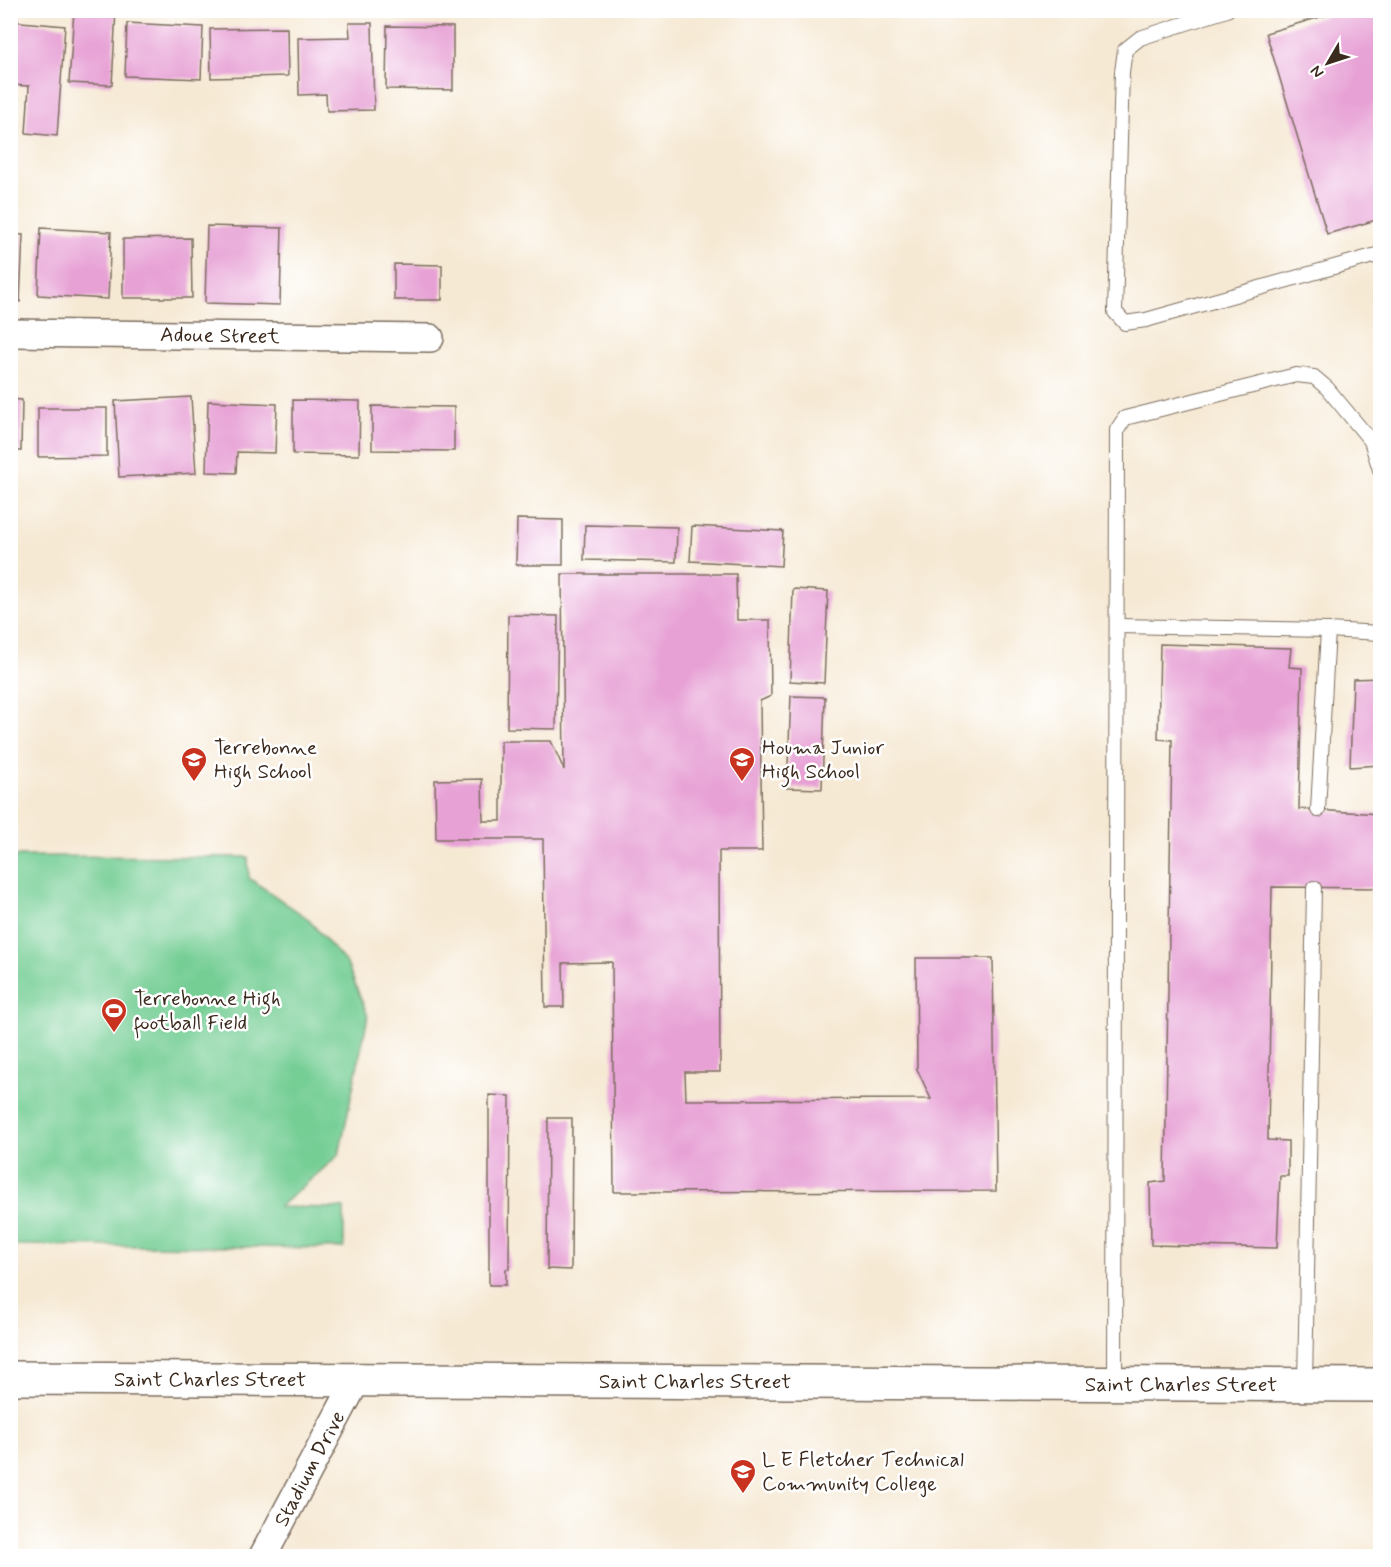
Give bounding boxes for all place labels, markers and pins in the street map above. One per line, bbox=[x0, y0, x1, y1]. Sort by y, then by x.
place label: Terrebonne High School bbox=[214, 734, 317, 788]
place label: Houma Junior High School bbox=[762, 734, 884, 788]
school or university icon: Terrebonne High School bbox=[179, 745, 209, 783]
school or university icon: Houma Junior High School bbox=[727, 745, 757, 783]
place label: Terrebonne High football Field bbox=[134, 985, 281, 1039]
sports icon: Terrebonne High football Field bbox=[99, 996, 129, 1034]
place label: L E Fletcher Technical Community College bbox=[762, 1446, 964, 1498]
school or university icon: L E Fletcher Technical Community College bbox=[728, 1457, 758, 1495]

